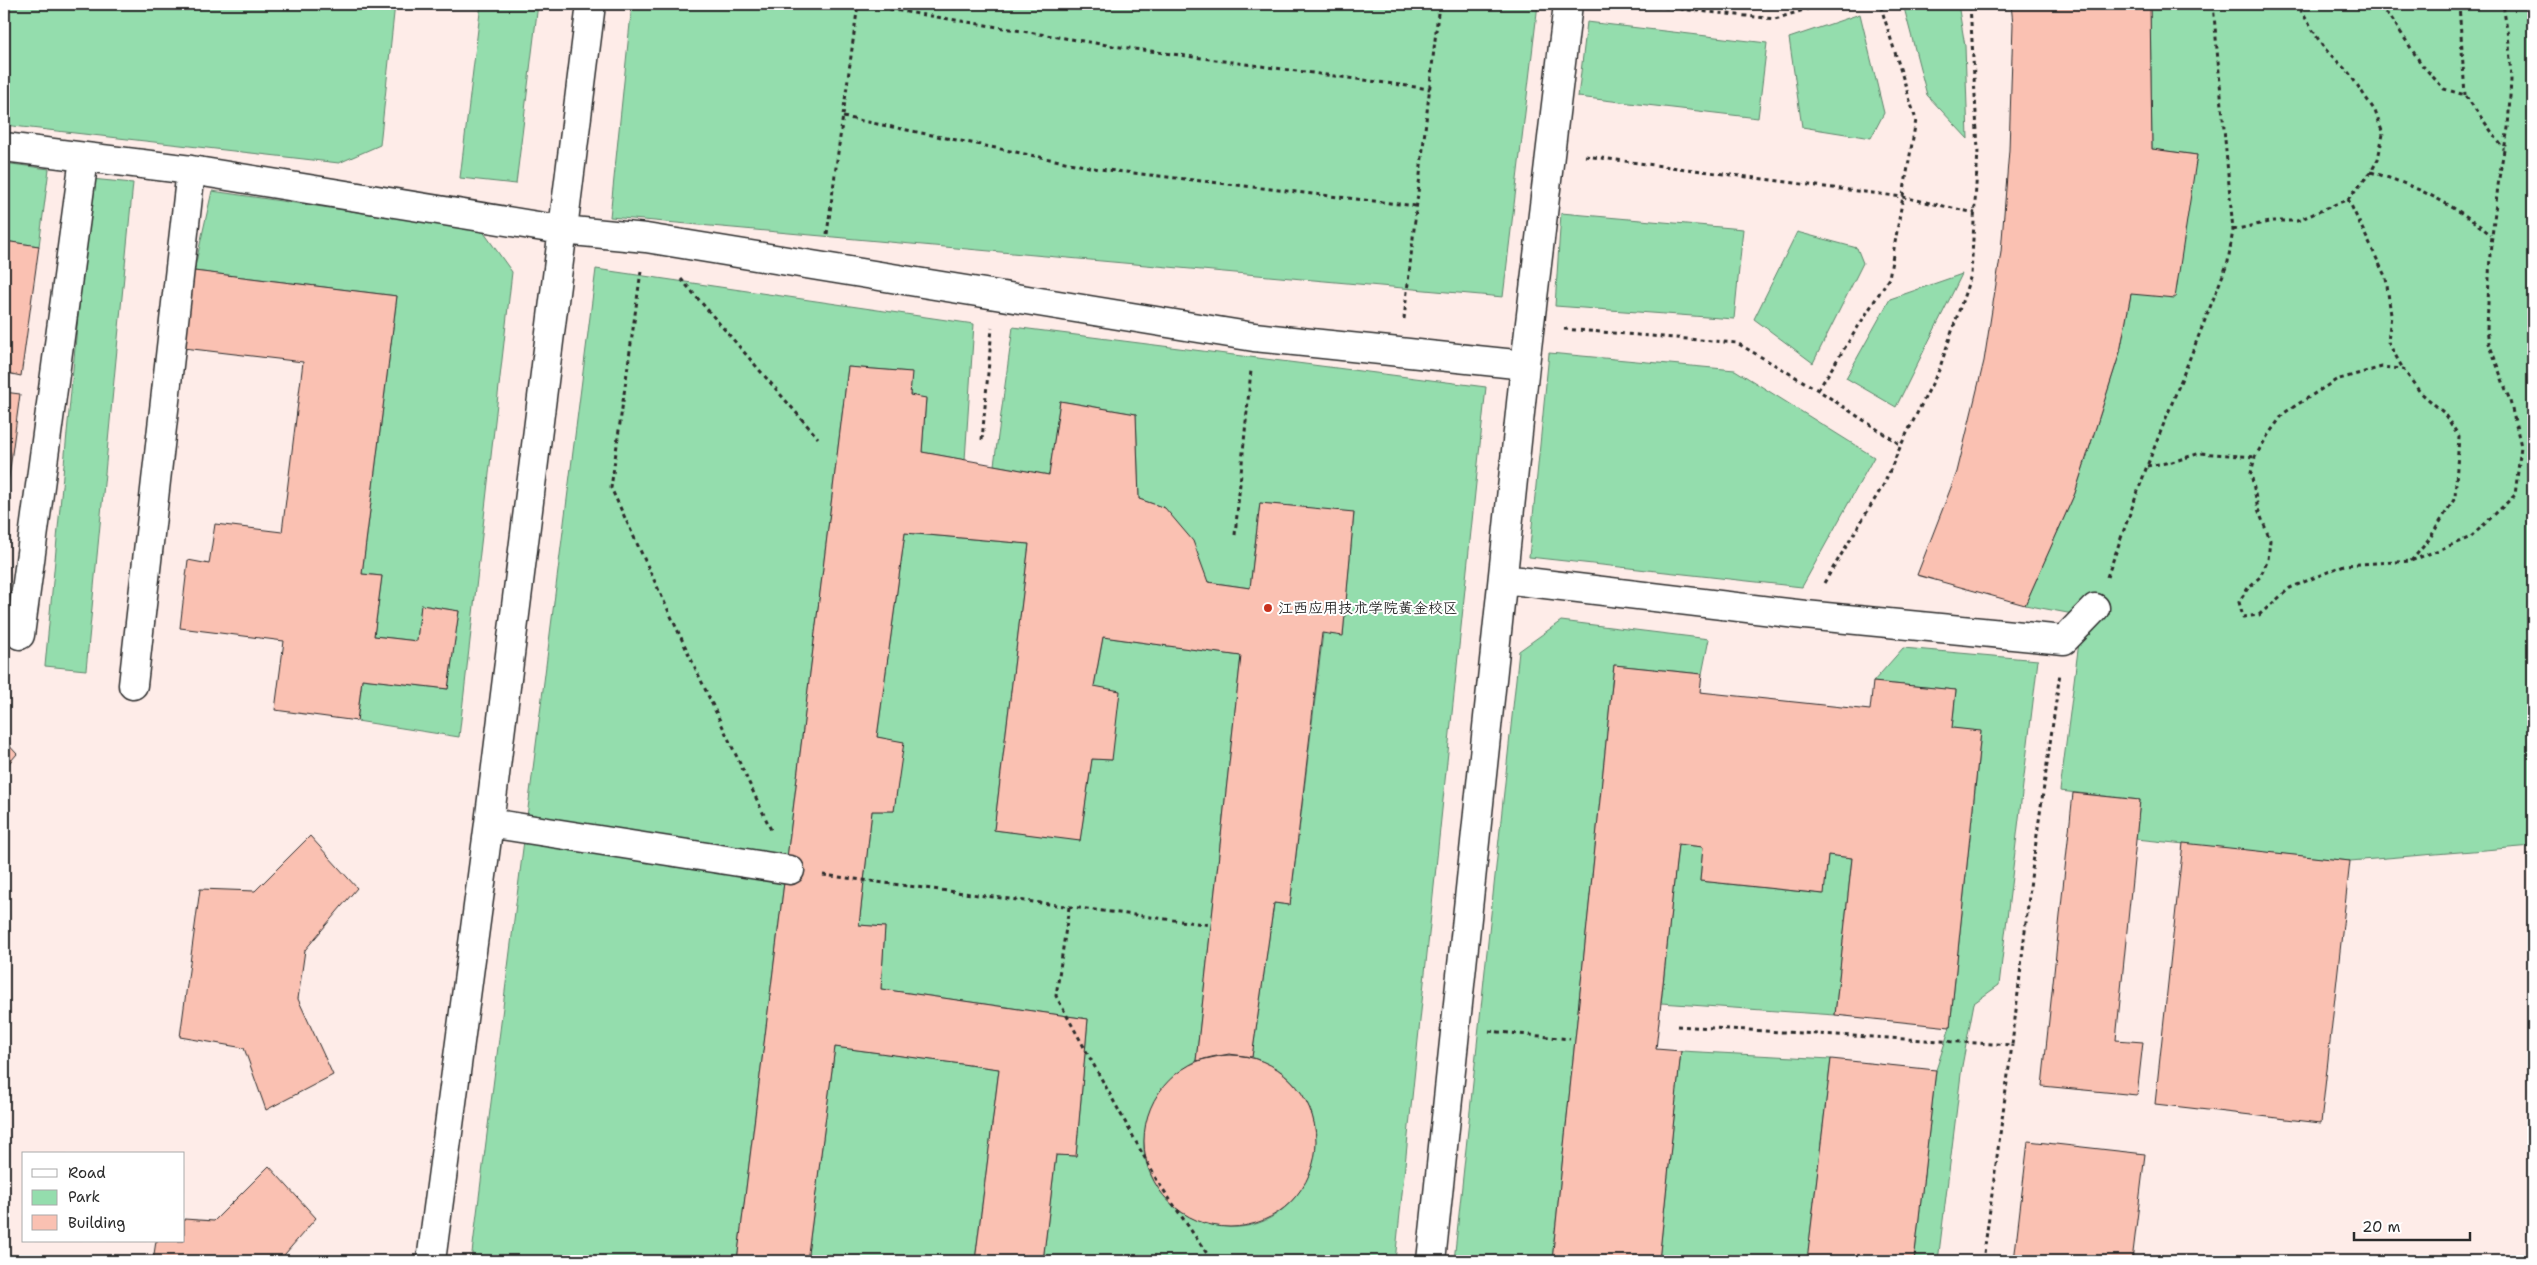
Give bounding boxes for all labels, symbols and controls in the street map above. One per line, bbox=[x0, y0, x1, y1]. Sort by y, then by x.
place label: 江西应用技术学院黄金校区 bbox=[1278, 598, 1458, 618]
marker: 江西应用技术学院黄金校区 bbox=[1262, 602, 1274, 614]
legend bbox=[22, 1152, 185, 1242]
text: Road bbox=[68, 1163, 106, 1183]
text: Park bbox=[68, 1187, 100, 1207]
scale bar bbox=[2354, 1210, 2471, 1242]
text: Building bbox=[68, 1213, 125, 1233]
text: 20 m bbox=[2362, 1217, 2401, 1237]

